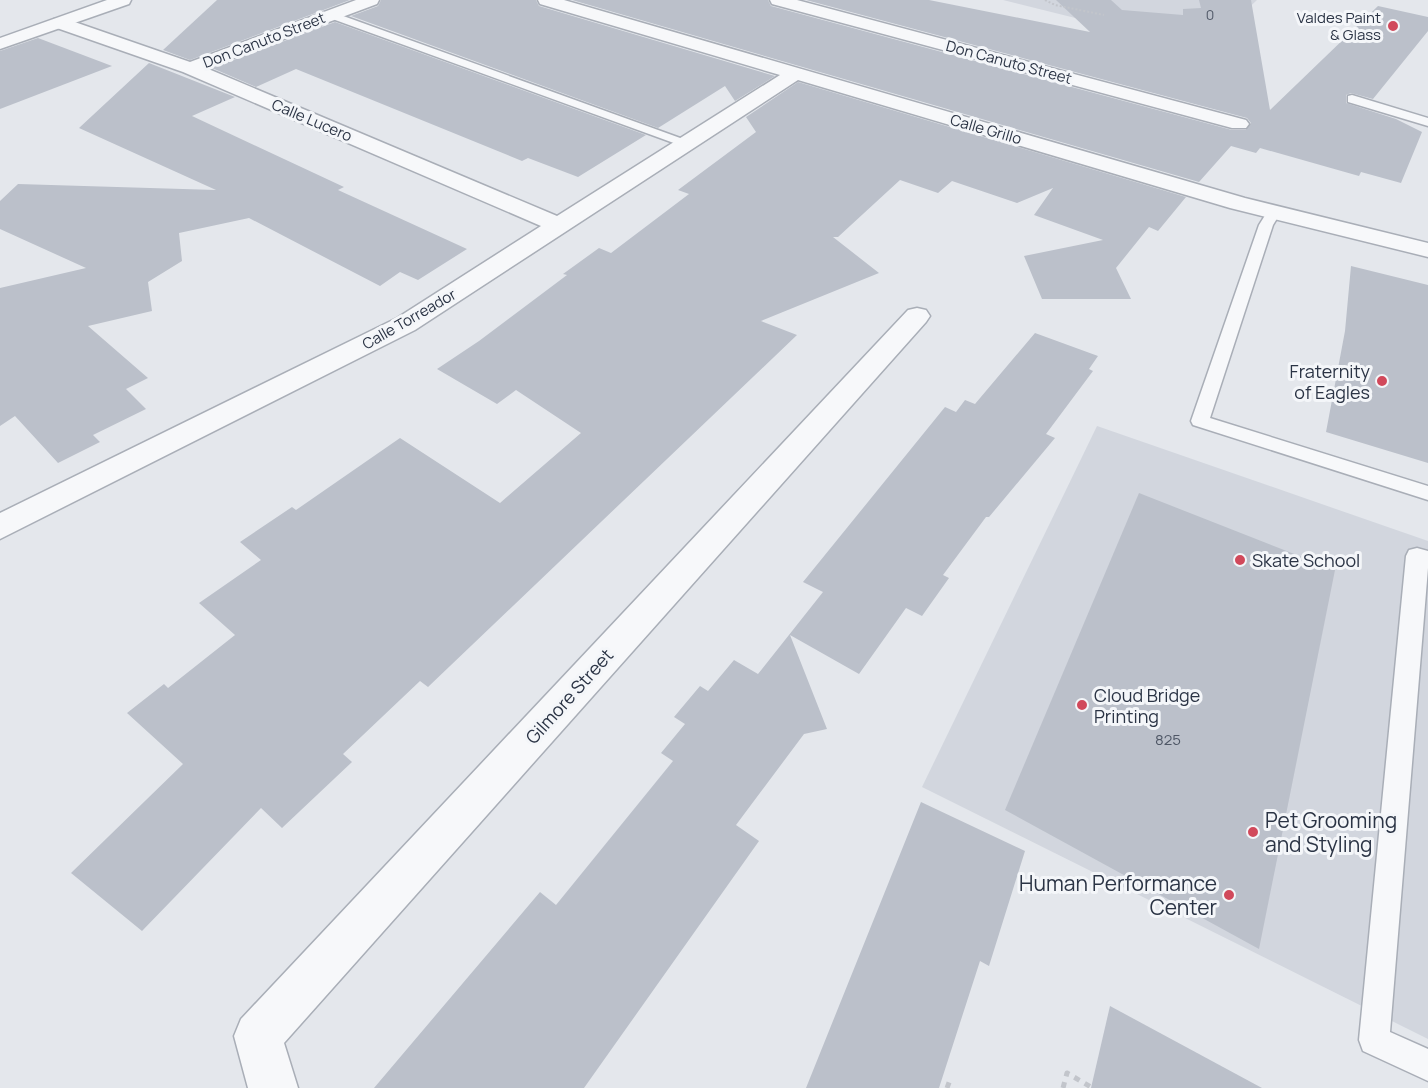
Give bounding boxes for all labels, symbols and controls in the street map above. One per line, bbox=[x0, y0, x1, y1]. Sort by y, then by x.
house number: 0 bbox=[1206, 5, 1214, 24]
street label: Don Canuto Street bbox=[200, 7, 328, 73]
place label: Valdes Paint & Glass bbox=[1297, 7, 1381, 45]
marker: Valdes Paint & Glass bbox=[1386, 19, 1400, 33]
street label: Don Canuto Street bbox=[944, 35, 1074, 89]
street label: Calle Lucero bbox=[269, 94, 356, 146]
street label: Calle Grillo bbox=[948, 109, 1024, 149]
street label: Calle Torreador bbox=[358, 283, 460, 354]
place label: Fraternity of Eagles bbox=[1290, 359, 1370, 404]
marker: Fraternity of Eagles bbox=[1375, 374, 1389, 388]
place label: Skate School bbox=[1252, 548, 1360, 572]
marker: Skate School bbox=[1233, 553, 1247, 567]
street label: Gilmore Street bbox=[520, 643, 618, 749]
place label: Cloud Bridge Printing bbox=[1094, 683, 1200, 728]
marker: Cloud Bridge Printing bbox=[1075, 698, 1089, 712]
house number: 825 bbox=[1155, 729, 1181, 750]
place label: Pet Grooming and Styling bbox=[1265, 806, 1397, 858]
marker: Pet Grooming and Styling bbox=[1246, 825, 1260, 839]
place label: Human Performance Center bbox=[1019, 869, 1217, 921]
marker: Human Performance Center bbox=[1222, 888, 1236, 902]

